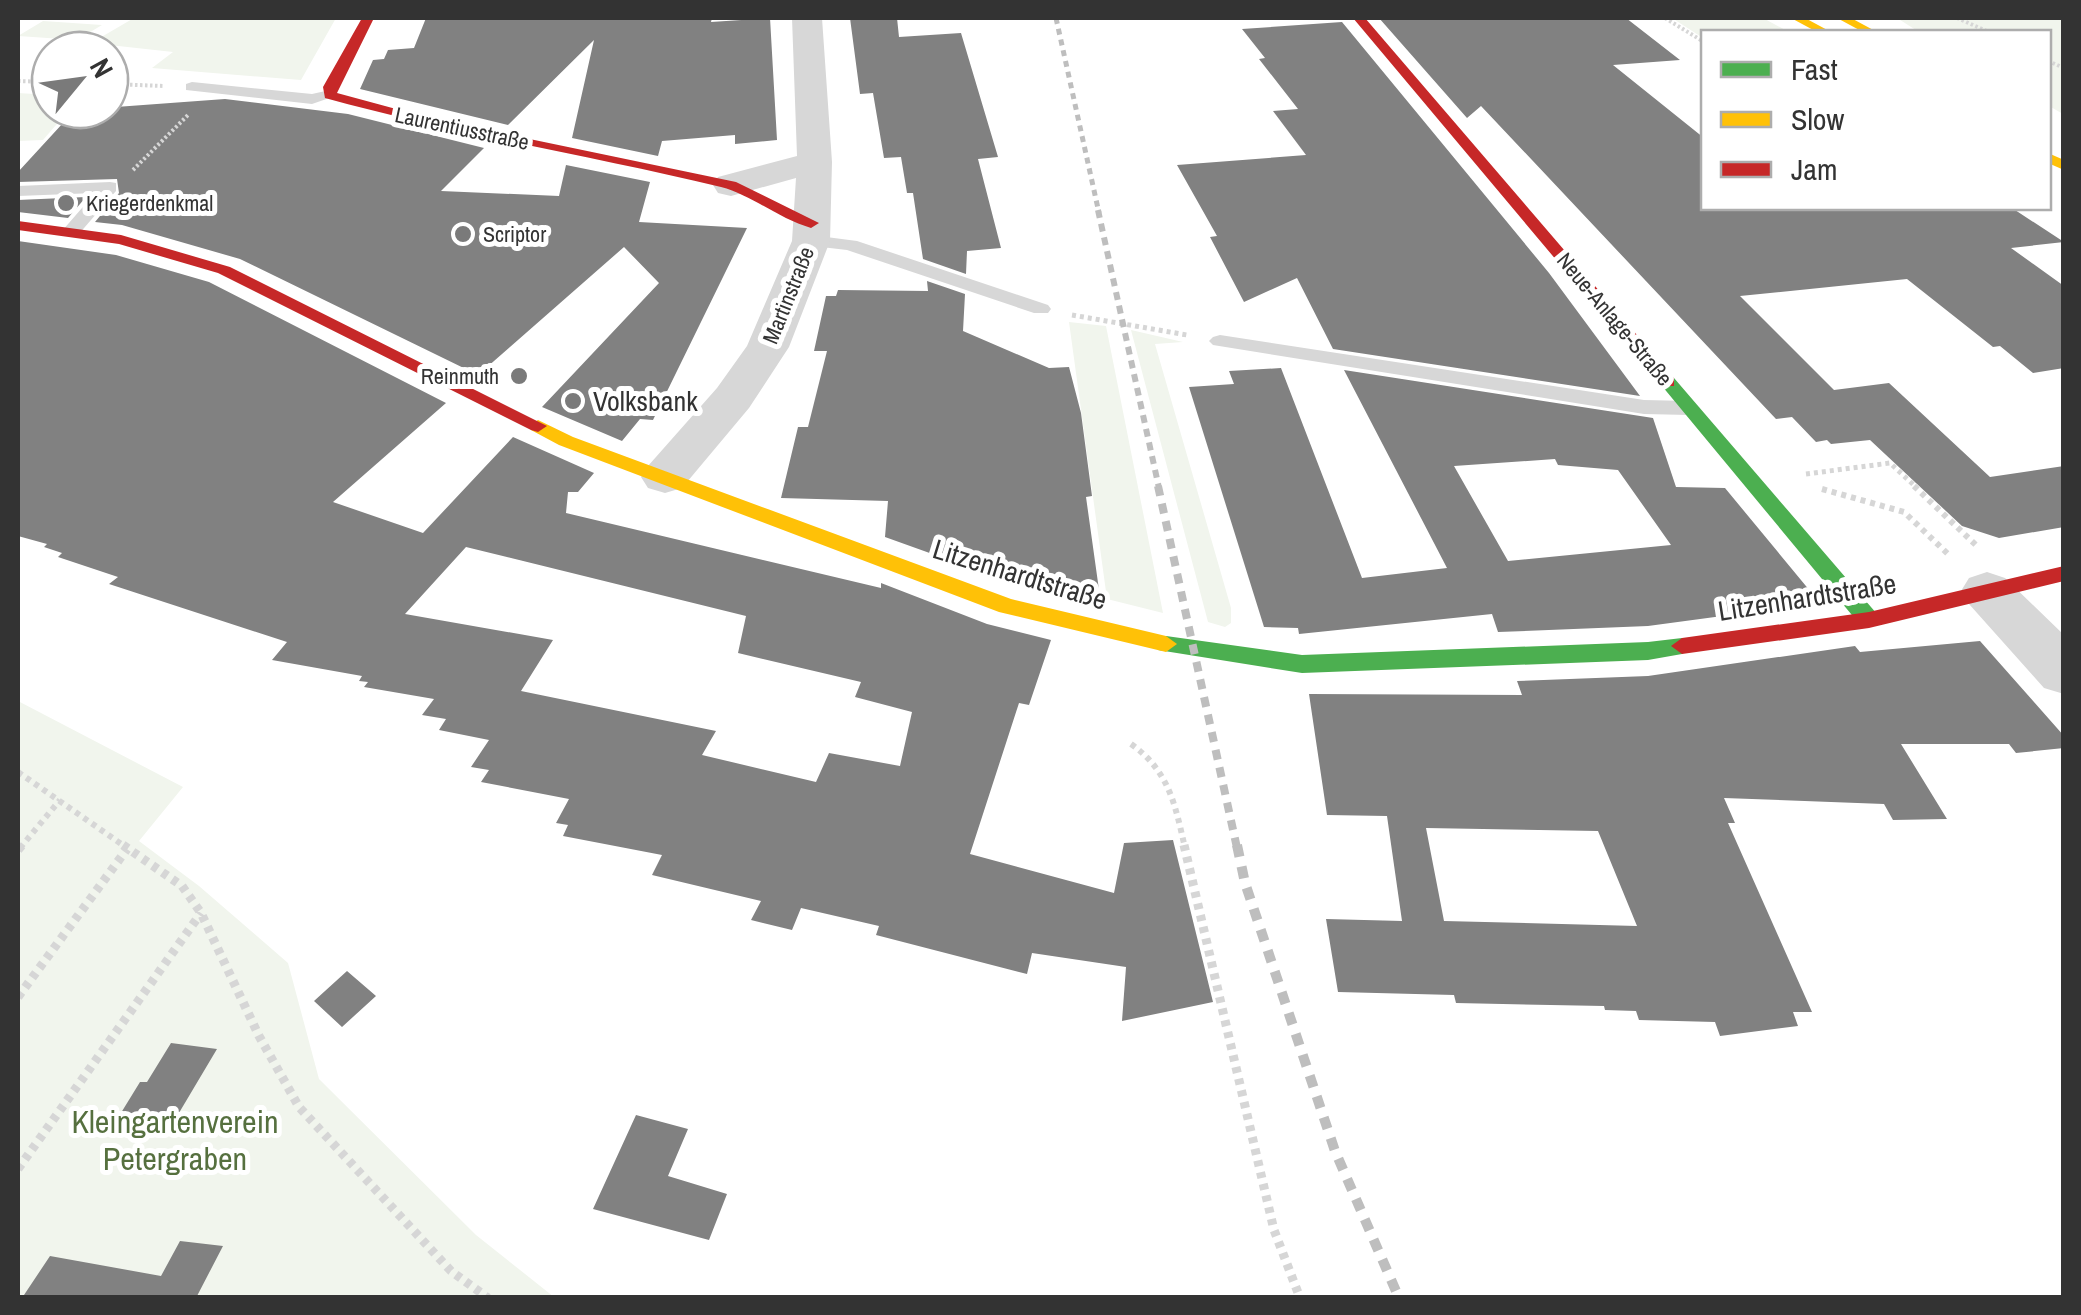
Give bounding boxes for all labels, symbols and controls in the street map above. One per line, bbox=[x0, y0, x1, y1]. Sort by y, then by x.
north arrow bbox=[30, 30, 130, 130]
legend bbox=[1701, 30, 2051, 210]
text: Fast bbox=[1791, 49, 1838, 89]
text: N bbox=[81, 51, 123, 84]
street label: Laurentiusstraße bbox=[392, 99, 532, 157]
text: Slow bbox=[1791, 99, 1845, 139]
text: Jam bbox=[1791, 149, 1837, 189]
place label: Kriegerdenkmal bbox=[86, 188, 213, 218]
marker: Kriegerdenkmal bbox=[55, 192, 77, 214]
place label: Scriptor bbox=[483, 219, 546, 249]
marker: Scriptor bbox=[452, 223, 474, 245]
street label: Martinstraße bbox=[755, 242, 821, 348]
street label: Neue-Anlage-Straße bbox=[1550, 246, 1680, 392]
place label: Reinmuth bbox=[421, 361, 499, 391]
marker: Reinmuth bbox=[508, 365, 530, 387]
place label: Volksbank bbox=[593, 382, 698, 420]
marker: Volksbank bbox=[562, 390, 584, 412]
street label: Litzenhardtstraße bbox=[928, 530, 1112, 618]
street label: Litzenhardtstraße bbox=[1715, 564, 1899, 630]
park label: Kleingartenverein Petergraben bbox=[71, 1100, 279, 1180]

